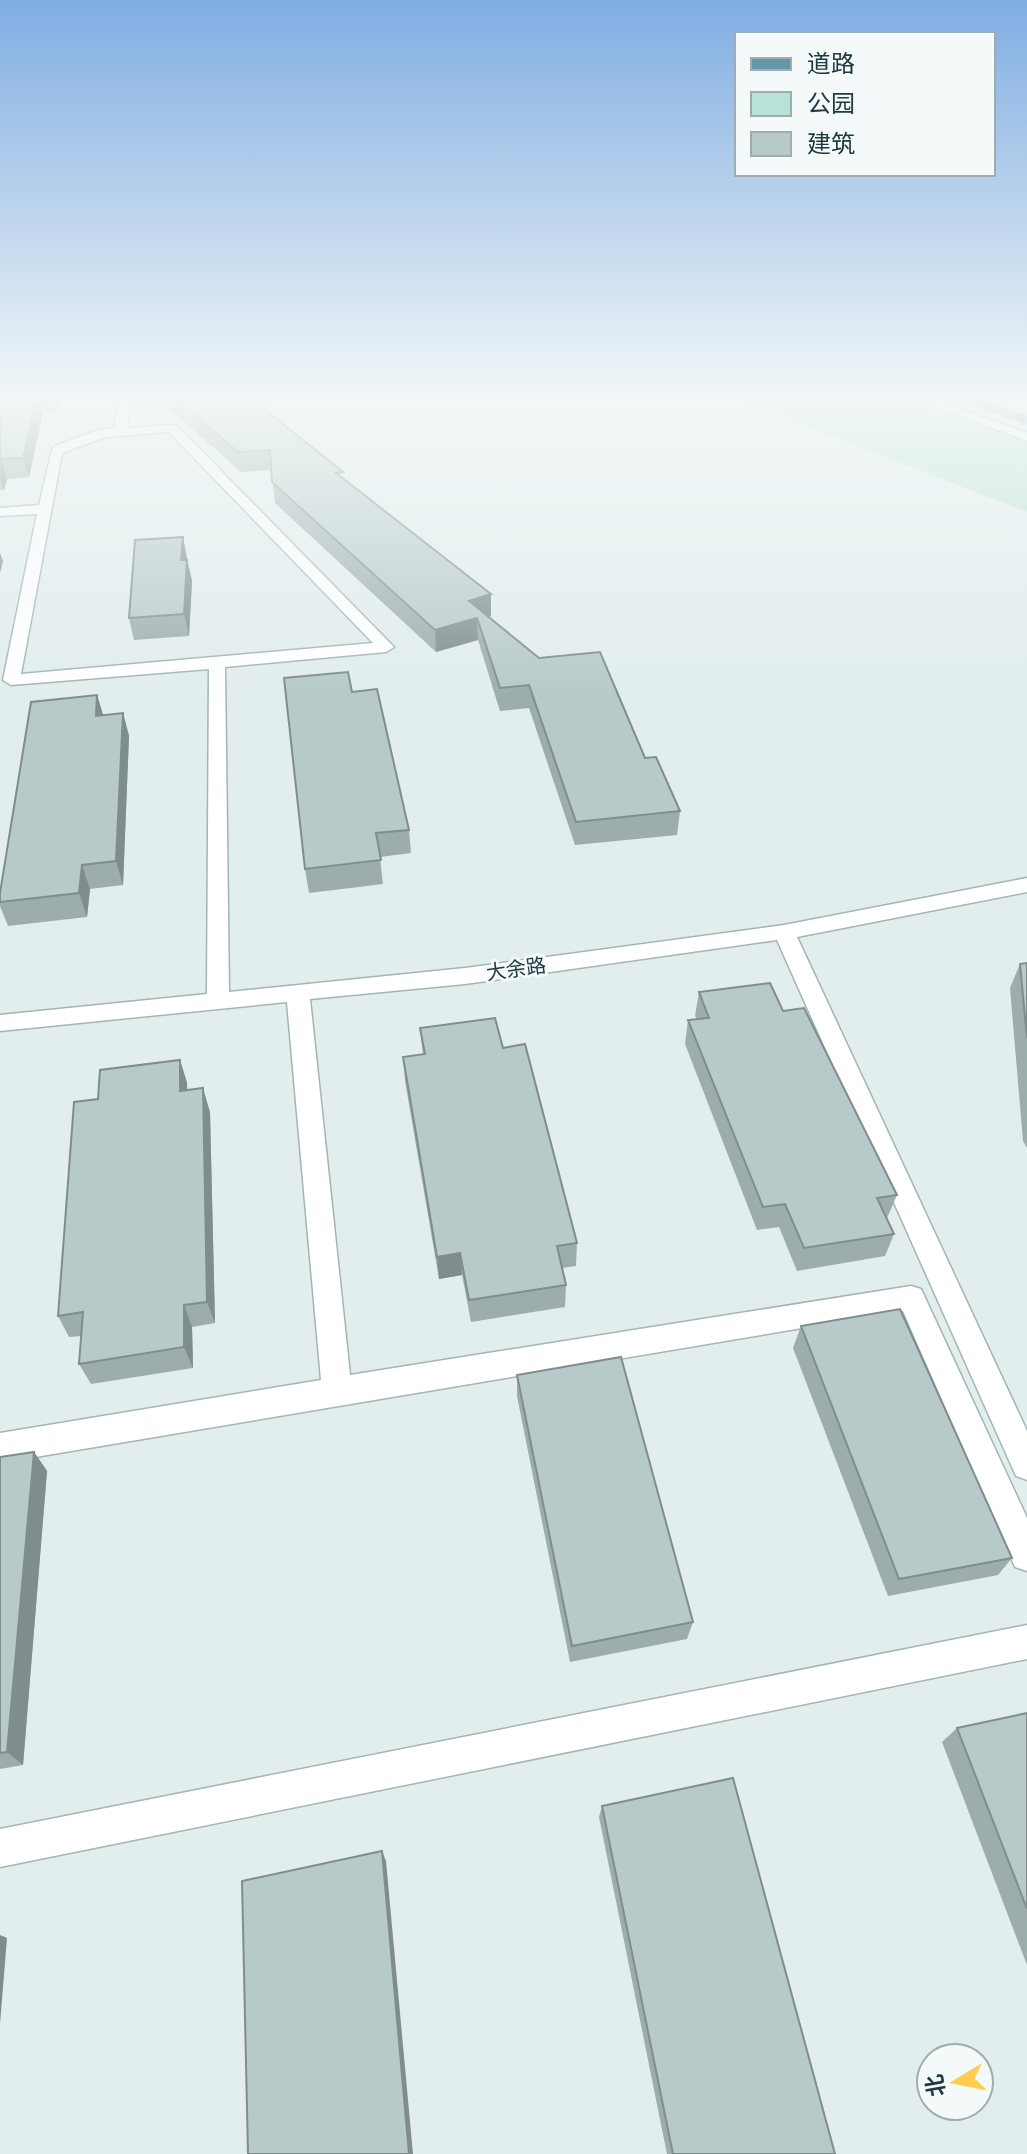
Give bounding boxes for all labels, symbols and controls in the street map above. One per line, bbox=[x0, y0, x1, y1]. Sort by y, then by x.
legend bbox=[735, 32, 995, 176]
text: 道路 bbox=[807, 48, 855, 79]
text: 公园 bbox=[807, 88, 855, 119]
text: 建筑 bbox=[807, 128, 855, 159]
street label: 大余路 bbox=[484, 952, 548, 986]
north arrow bbox=[915, 2042, 995, 2122]
text: 北 bbox=[920, 2072, 951, 2099]

